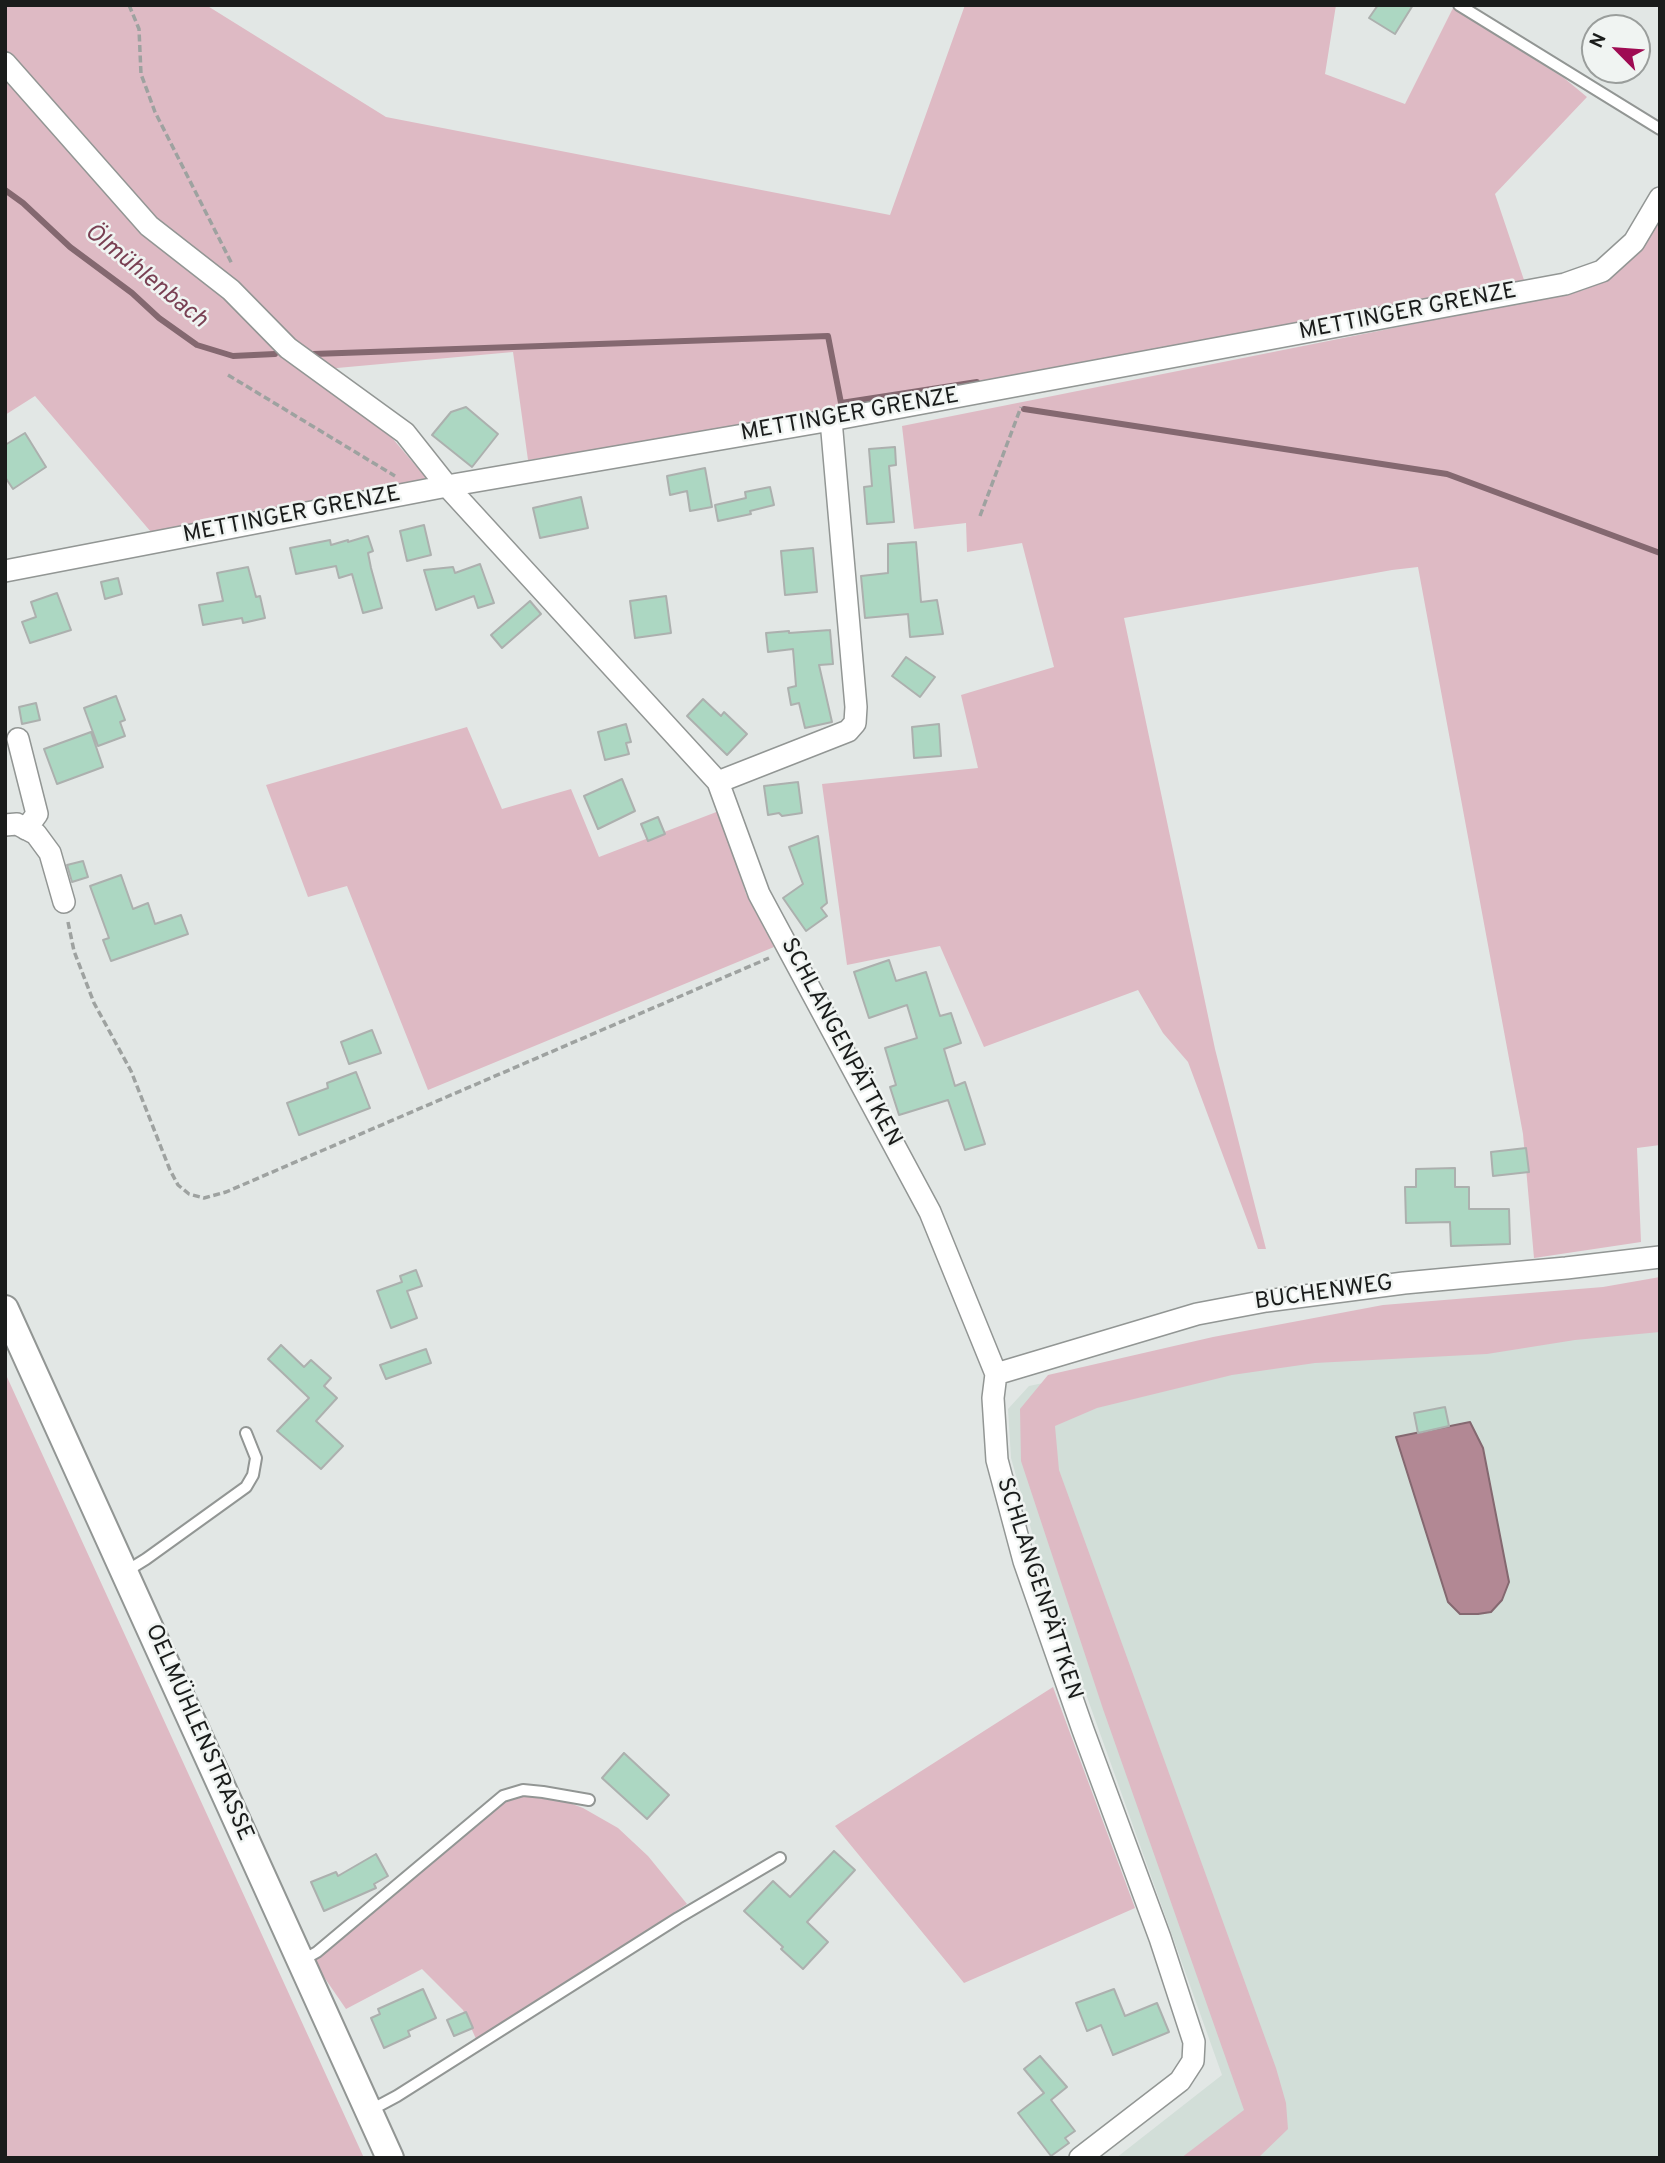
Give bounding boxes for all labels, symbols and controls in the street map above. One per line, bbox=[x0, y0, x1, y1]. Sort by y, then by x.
north arrow bbox=[1581, 14, 1651, 84]
text: N bbox=[1585, 30, 1613, 52]
water label: Ölmühlenbach bbox=[78, 219, 212, 335]
street label: METTINGER GRENZE bbox=[1297, 278, 1519, 348]
street label: METTINGER GRENZE bbox=[739, 383, 961, 449]
street label: METTINGER GRENZE bbox=[181, 481, 403, 551]
street label: SCHLANGENPÄTTKEN bbox=[773, 934, 907, 1152]
street label: BUCHENWEG bbox=[1253, 1271, 1395, 1317]
street label: SCHLANGENPÄTTKEN bbox=[989, 1474, 1087, 1704]
street label: OELMÜHLENSTRASSE bbox=[138, 1620, 258, 1846]

